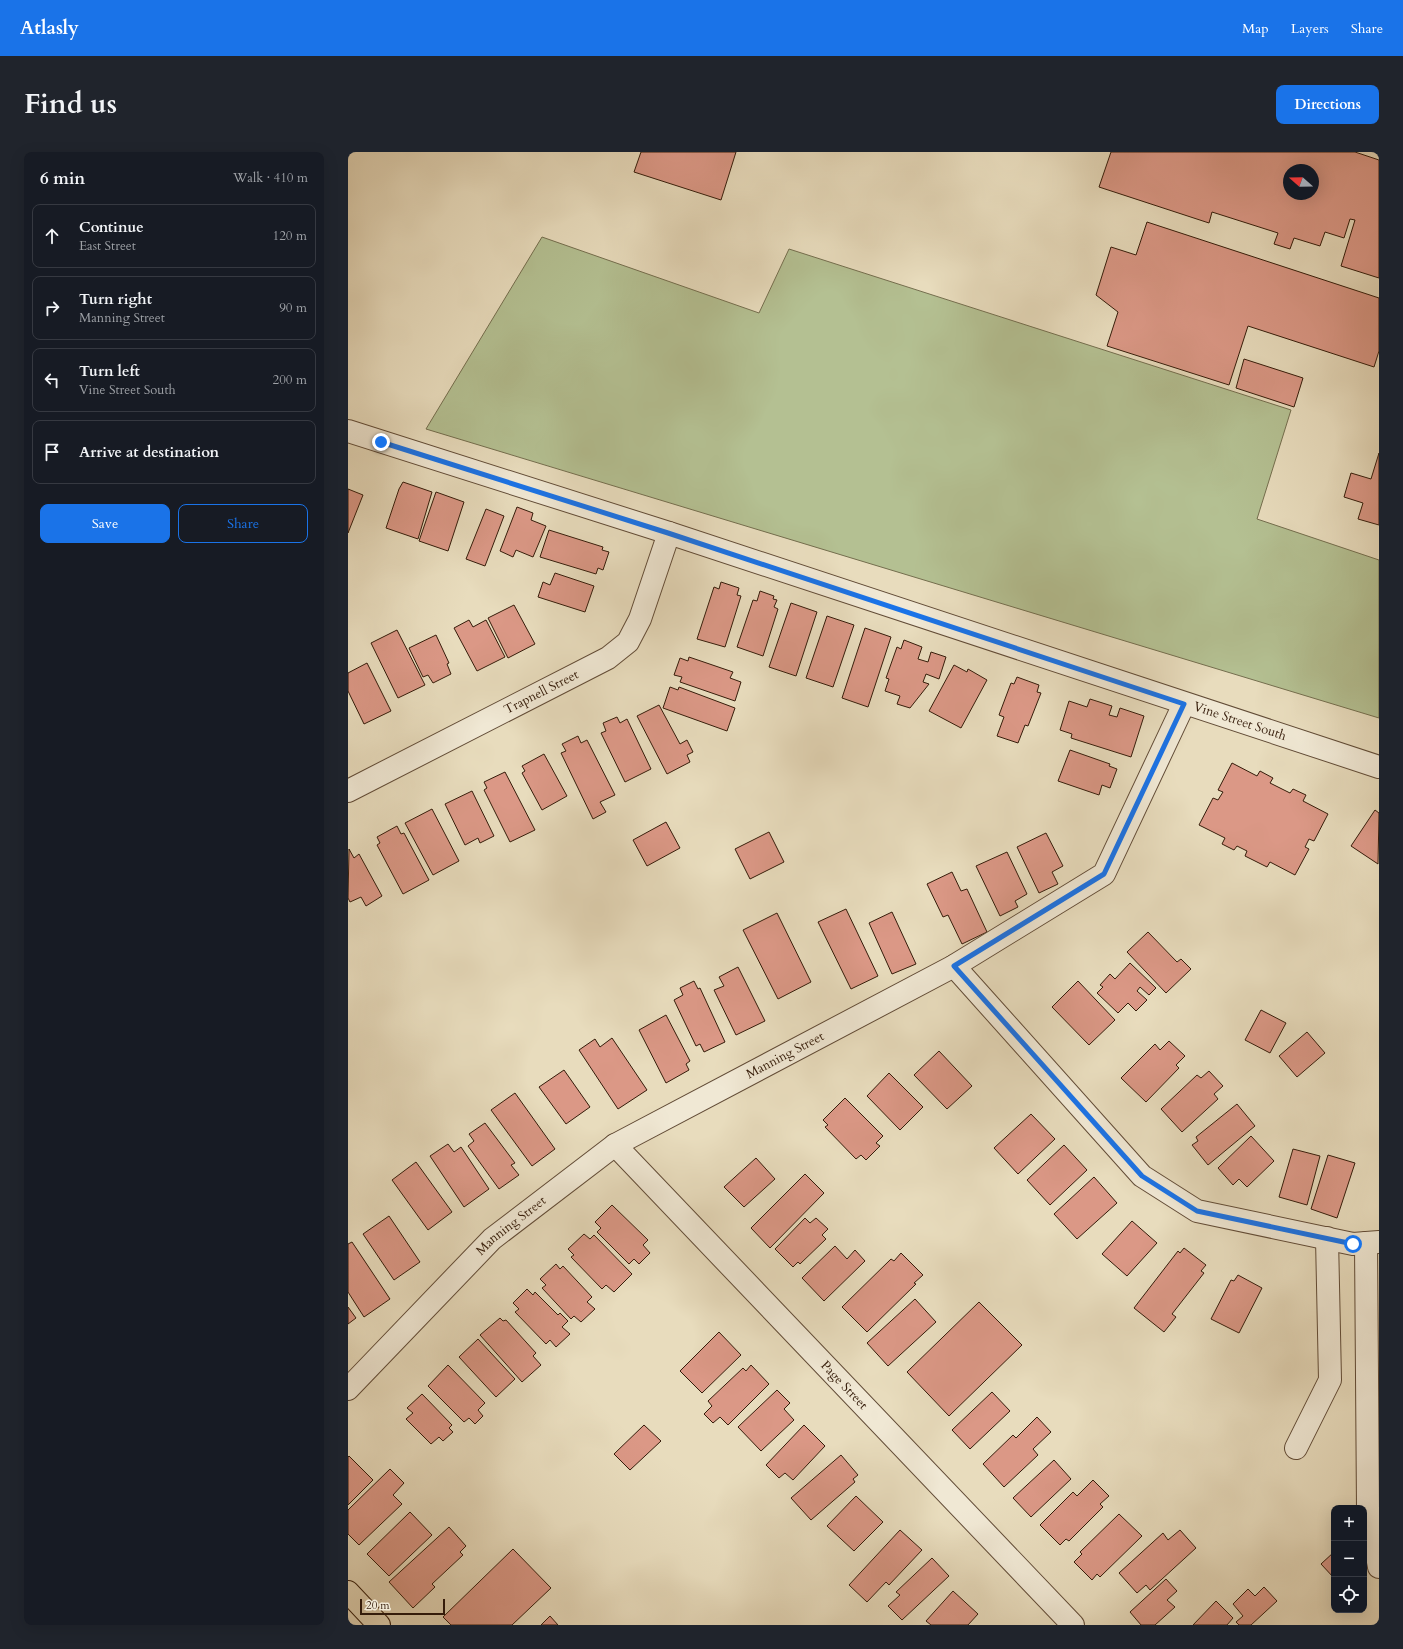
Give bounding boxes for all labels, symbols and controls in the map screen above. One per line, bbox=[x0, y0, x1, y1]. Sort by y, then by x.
text: Atlasly bbox=[20, 15, 79, 41]
text: Map bbox=[1242, 19, 1269, 38]
text: Layers bbox=[1291, 19, 1329, 38]
text: Share bbox=[1351, 19, 1383, 38]
text: Find us bbox=[24, 85, 117, 123]
button: Directions bbox=[1276, 85, 1379, 124]
north arrow bbox=[1283, 164, 1319, 200]
text: 6 min bbox=[40, 167, 85, 190]
text: Walk · 410 m bbox=[233, 169, 308, 187]
text: Continue bbox=[79, 217, 144, 237]
icon: ahead bbox=[41, 225, 63, 247]
text: 120 m bbox=[273, 227, 307, 245]
text: East Street bbox=[79, 237, 136, 255]
text: Turn right bbox=[79, 289, 152, 309]
icon: right bbox=[41, 297, 63, 319]
text: 90 m bbox=[279, 299, 307, 317]
text: Manning Street bbox=[79, 309, 165, 327]
text: Turn left bbox=[79, 361, 140, 381]
icon: left bbox=[41, 369, 63, 391]
text: 200 m bbox=[273, 371, 307, 389]
text: Vine Street South bbox=[79, 381, 176, 399]
route end bbox=[372, 433, 390, 451]
icon: arrive bbox=[41, 441, 63, 463]
text: Arrive at destination bbox=[79, 442, 219, 462]
button: Save bbox=[40, 504, 170, 543]
button: Share bbox=[178, 504, 308, 543]
street label: Trapnell Street bbox=[501, 666, 582, 719]
street label: Vine Street South bbox=[1191, 697, 1289, 745]
street label: Manning Street bbox=[743, 1027, 827, 1083]
street label: Manning Street bbox=[472, 1192, 550, 1260]
route start bbox=[1344, 1235, 1362, 1253]
street label: Page Street bbox=[817, 1357, 872, 1414]
map controls bbox=[1331, 1505, 1367, 1613]
button: + bbox=[1331, 1505, 1367, 1541]
button: − bbox=[1331, 1541, 1367, 1577]
button: locate bbox=[1331, 1577, 1367, 1613]
scale bar bbox=[360, 1597, 445, 1616]
text: 20 m bbox=[366, 1598, 390, 1613]

